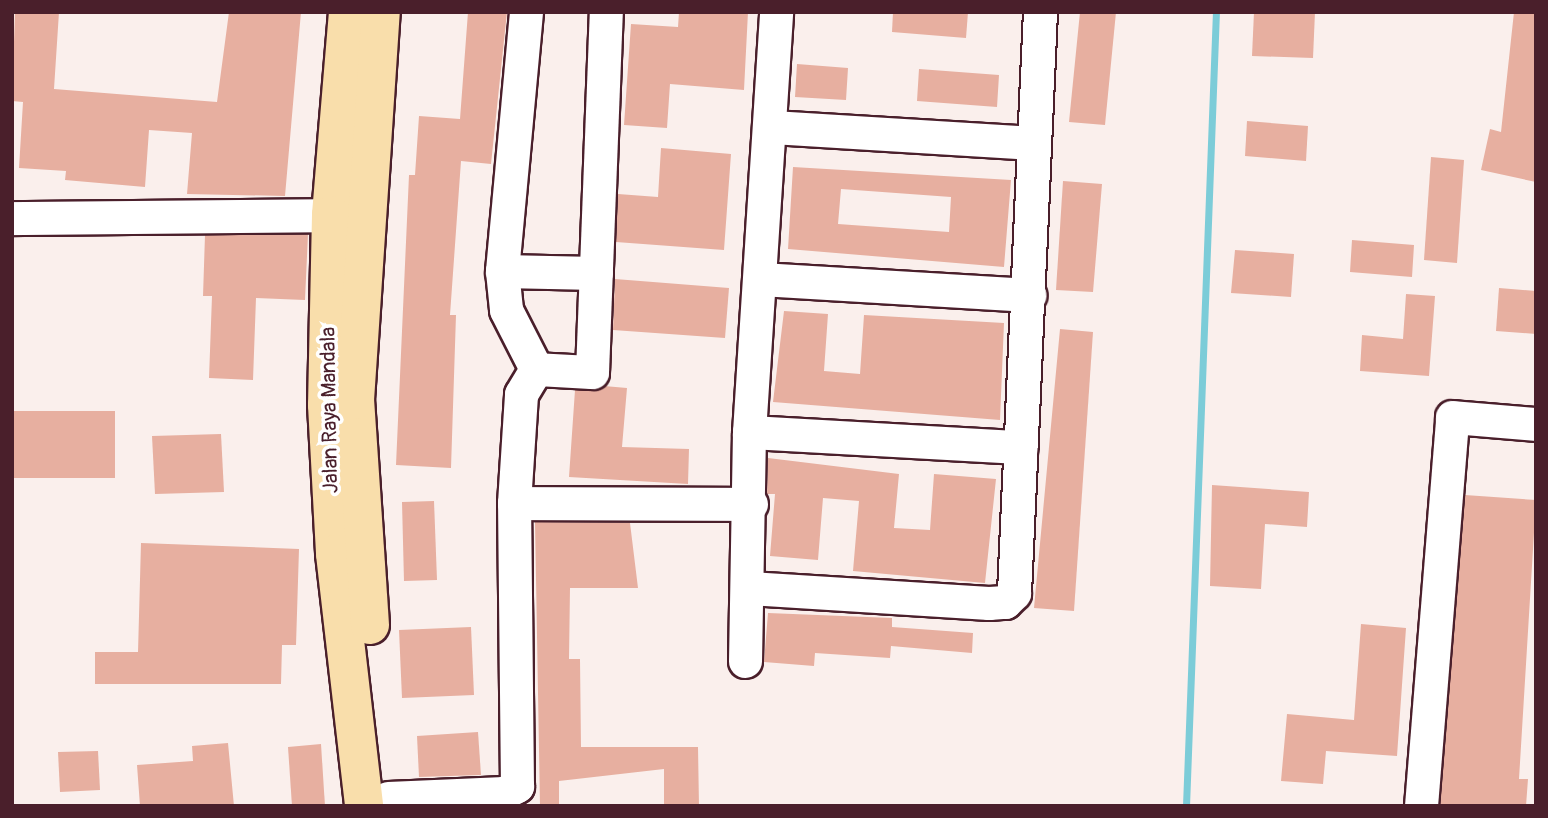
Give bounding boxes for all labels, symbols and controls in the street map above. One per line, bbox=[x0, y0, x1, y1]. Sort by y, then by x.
street label: Jalan Raya Mandala bbox=[316, 327, 344, 493]

